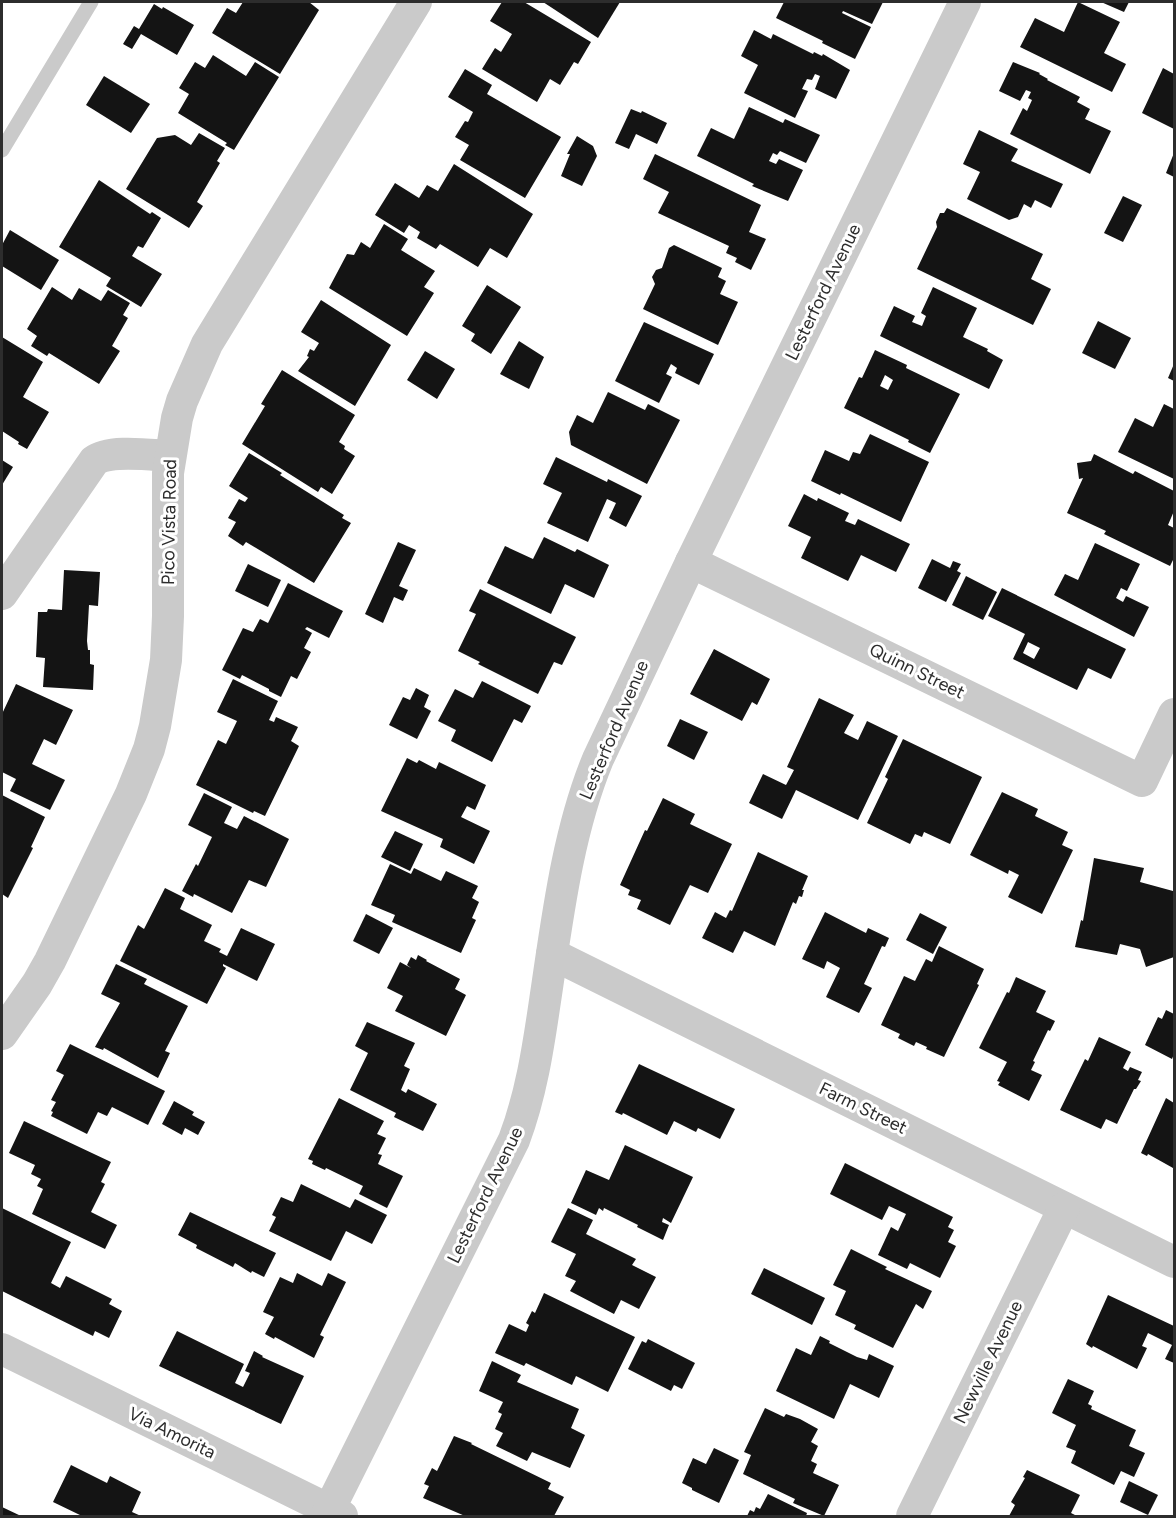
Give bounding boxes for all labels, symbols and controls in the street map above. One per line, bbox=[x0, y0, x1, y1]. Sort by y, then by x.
street label: Lesterford Avenue bbox=[780, 220, 866, 364]
street label: Pico Vista Road bbox=[157, 459, 181, 585]
street label: Quinn Street bbox=[866, 638, 968, 704]
street label: Lesterford Avenue bbox=[575, 657, 653, 803]
street label: Farm Street bbox=[815, 1077, 911, 1139]
street label: Lesterford Avenue bbox=[442, 1123, 528, 1267]
street label: Newville Avenue bbox=[949, 1297, 1027, 1427]
street label: Via Amorita bbox=[125, 1402, 219, 1464]

